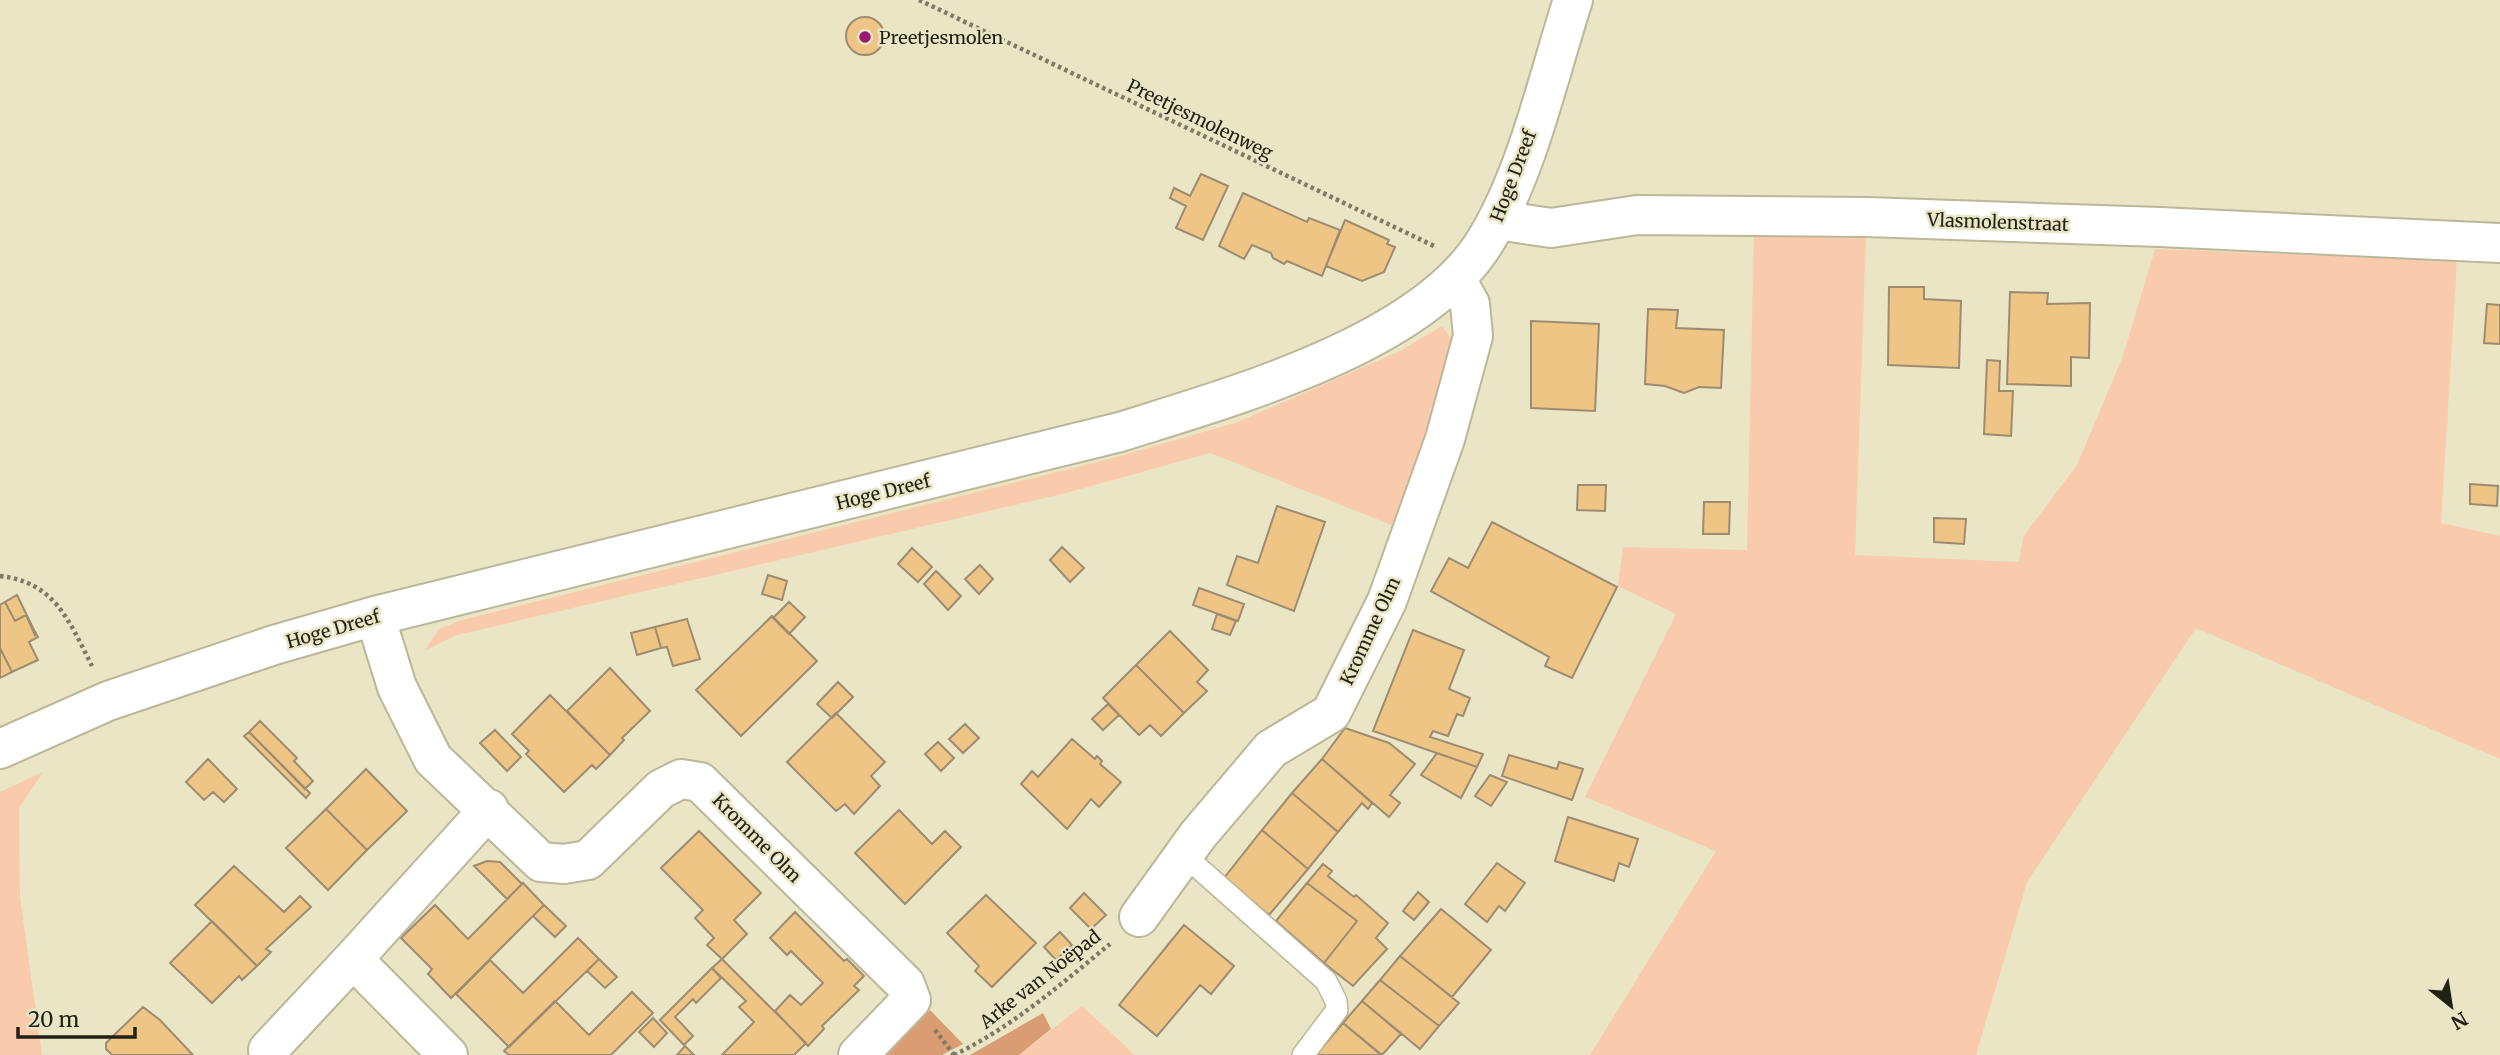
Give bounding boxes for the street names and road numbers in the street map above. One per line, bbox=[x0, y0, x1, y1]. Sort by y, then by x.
street label: Preetjesmolenweg bbox=[1123, 74, 1277, 164]
street label: Hoge Dreef bbox=[1485, 126, 1541, 225]
street label: Vlasmolenstraat bbox=[1926, 208, 2069, 236]
street label: Hoge Dreef bbox=[833, 469, 934, 515]
street label: Kromme Olm bbox=[1335, 573, 1405, 689]
street label: Hoge Dreef bbox=[284, 604, 384, 653]
street label: Kromme Olm bbox=[708, 789, 806, 887]
street label: Arke van Noëpad bbox=[974, 925, 1105, 1034]

